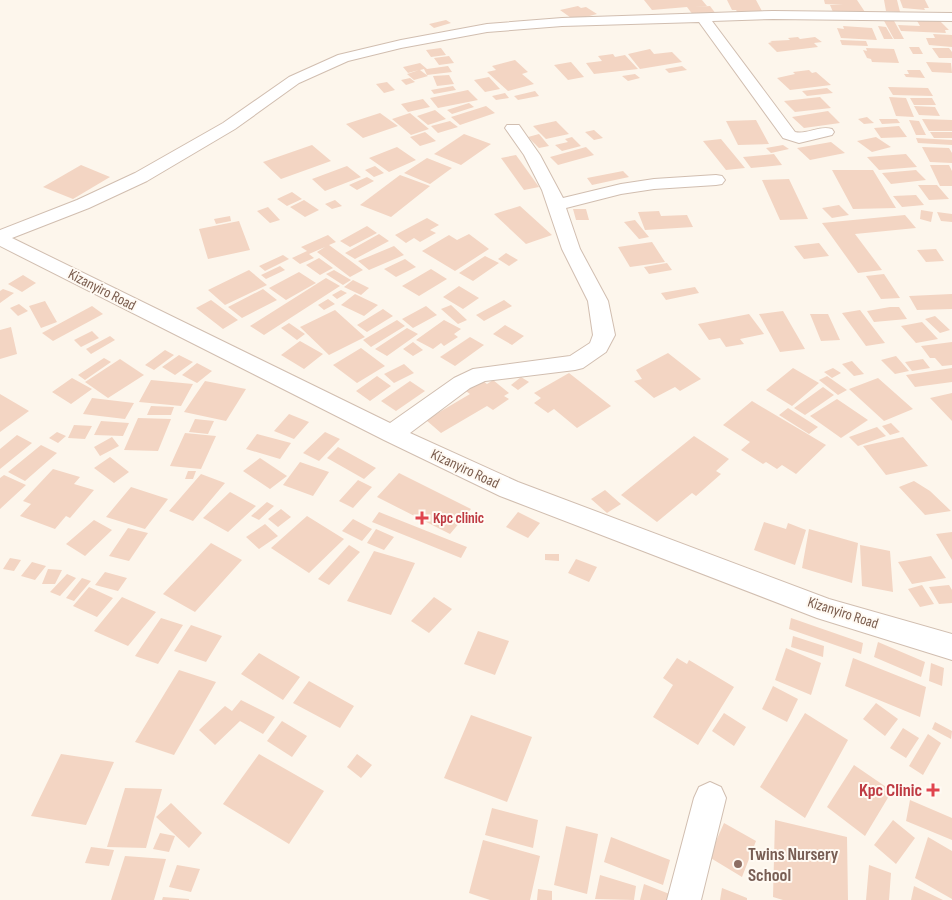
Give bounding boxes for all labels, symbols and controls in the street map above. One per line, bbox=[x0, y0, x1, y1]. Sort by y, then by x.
street label: Kizanyiro Road bbox=[65, 265, 139, 315]
street label: Kizanyiro Road bbox=[428, 445, 502, 493]
place label: Kpc clinic bbox=[433, 509, 484, 528]
marker: Kpc clinic bbox=[415, 511, 429, 525]
street label: Kizanyiro Road bbox=[805, 593, 881, 633]
place label: Kpc Clinic bbox=[859, 780, 922, 801]
marker: Kpc Clinic bbox=[926, 783, 940, 797]
place label: Twins Nursery School bbox=[748, 844, 839, 886]
marker: Twins Nursery School bbox=[732, 858, 744, 870]

